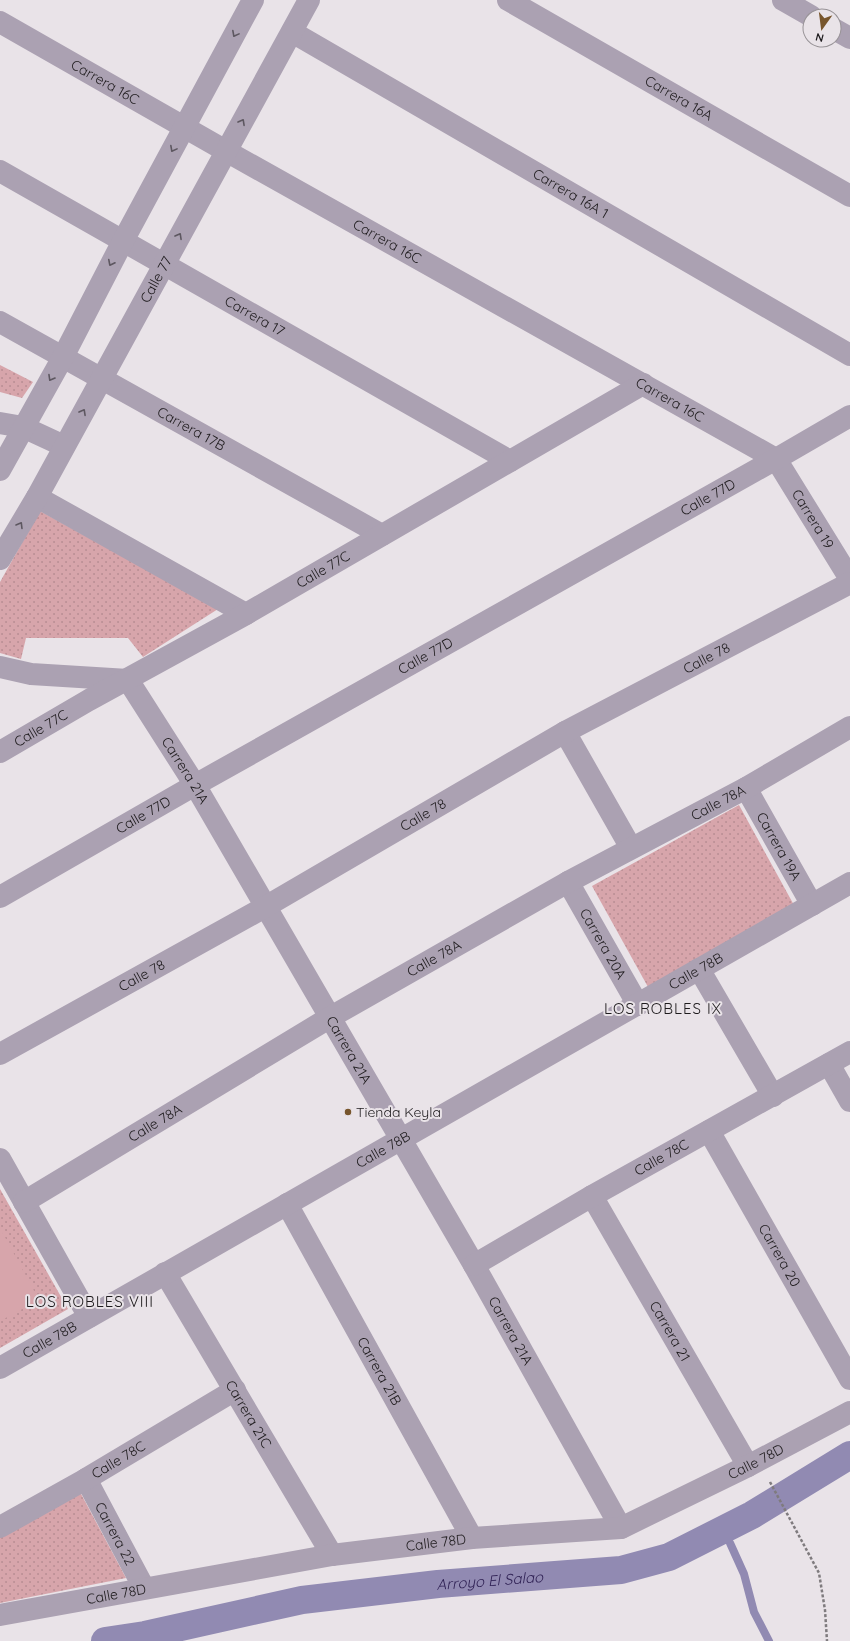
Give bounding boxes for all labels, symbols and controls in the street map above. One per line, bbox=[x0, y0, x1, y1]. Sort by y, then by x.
north arrow bbox=[802, 8, 842, 48]
one-way arrow bbox=[232, 30, 239, 37]
text: N bbox=[814, 30, 825, 45]
street label: Carrera 16C bbox=[68, 55, 142, 109]
street label: Carrera 16A bbox=[642, 71, 716, 125]
one-way arrow bbox=[237, 119, 245, 126]
one-way arrow bbox=[170, 144, 177, 152]
street label: Carrera 16A 1 bbox=[530, 164, 612, 222]
street label: Carrera 16C bbox=[350, 215, 425, 268]
one-way arrow bbox=[175, 233, 182, 240]
street label: Calle 77 bbox=[136, 253, 176, 306]
one-way arrow bbox=[109, 259, 116, 266]
street label: Carrera 17 bbox=[222, 292, 288, 340]
street label: Carrera 16C bbox=[633, 373, 707, 426]
one-way arrow bbox=[48, 374, 55, 381]
street label: Carrera 17B bbox=[154, 403, 228, 455]
one-way arrow bbox=[79, 408, 86, 416]
street label: Calle 77D bbox=[677, 475, 739, 520]
street label: Carrera 19 bbox=[788, 486, 838, 552]
one-way arrow bbox=[15, 522, 22, 529]
street label: Calle 77C bbox=[293, 547, 353, 592]
street label: Calle 77D bbox=[395, 633, 456, 678]
street label: Calle 78 bbox=[680, 638, 733, 678]
street label: Calle 77C bbox=[11, 706, 71, 751]
street label: Carrera 21A bbox=[158, 733, 213, 807]
street label: Calle 78A bbox=[688, 781, 749, 825]
street label: Calle 77D bbox=[113, 792, 174, 838]
street label: Calle 78 bbox=[397, 794, 449, 835]
street label: Carrera 19A bbox=[752, 809, 805, 884]
street label: Carrera 20A bbox=[576, 905, 630, 982]
street label: Calle 78A bbox=[404, 936, 464, 981]
street label: Calle 78B bbox=[665, 948, 726, 994]
street label: Calle 78 bbox=[115, 955, 168, 996]
district label: LOS ROBLES IX bbox=[604, 999, 722, 1018]
street label: Carrera 21A bbox=[322, 1013, 376, 1087]
street label: Calle 78A bbox=[125, 1100, 185, 1146]
place label: Tienda Keyla bbox=[356, 1103, 441, 1121]
marker: Tienda Keyla bbox=[343, 1107, 353, 1117]
street label: Calle 78B bbox=[353, 1127, 413, 1172]
street label: Calle 78C bbox=[631, 1135, 692, 1180]
street label: Carrera 20 bbox=[755, 1221, 805, 1290]
district label: LOS ROBLES VIII bbox=[26, 1292, 154, 1311]
street label: Carrera 21A bbox=[484, 1293, 537, 1368]
street label: Carrera 21 bbox=[646, 1298, 694, 1364]
street label: Calle 78B bbox=[19, 1317, 80, 1362]
street label: Carrera 21B bbox=[353, 1334, 406, 1409]
street label: Carrera 21C bbox=[222, 1377, 276, 1451]
street label: Calle 78C bbox=[88, 1437, 148, 1483]
street label: Calle 78D bbox=[725, 1440, 787, 1483]
street label: Carrera 22 bbox=[91, 1499, 139, 1569]
street label: Calle 78D bbox=[405, 1530, 467, 1555]
water label: Arroyo El Salao bbox=[436, 1566, 545, 1594]
street label: Calle 78D bbox=[85, 1580, 148, 1608]

